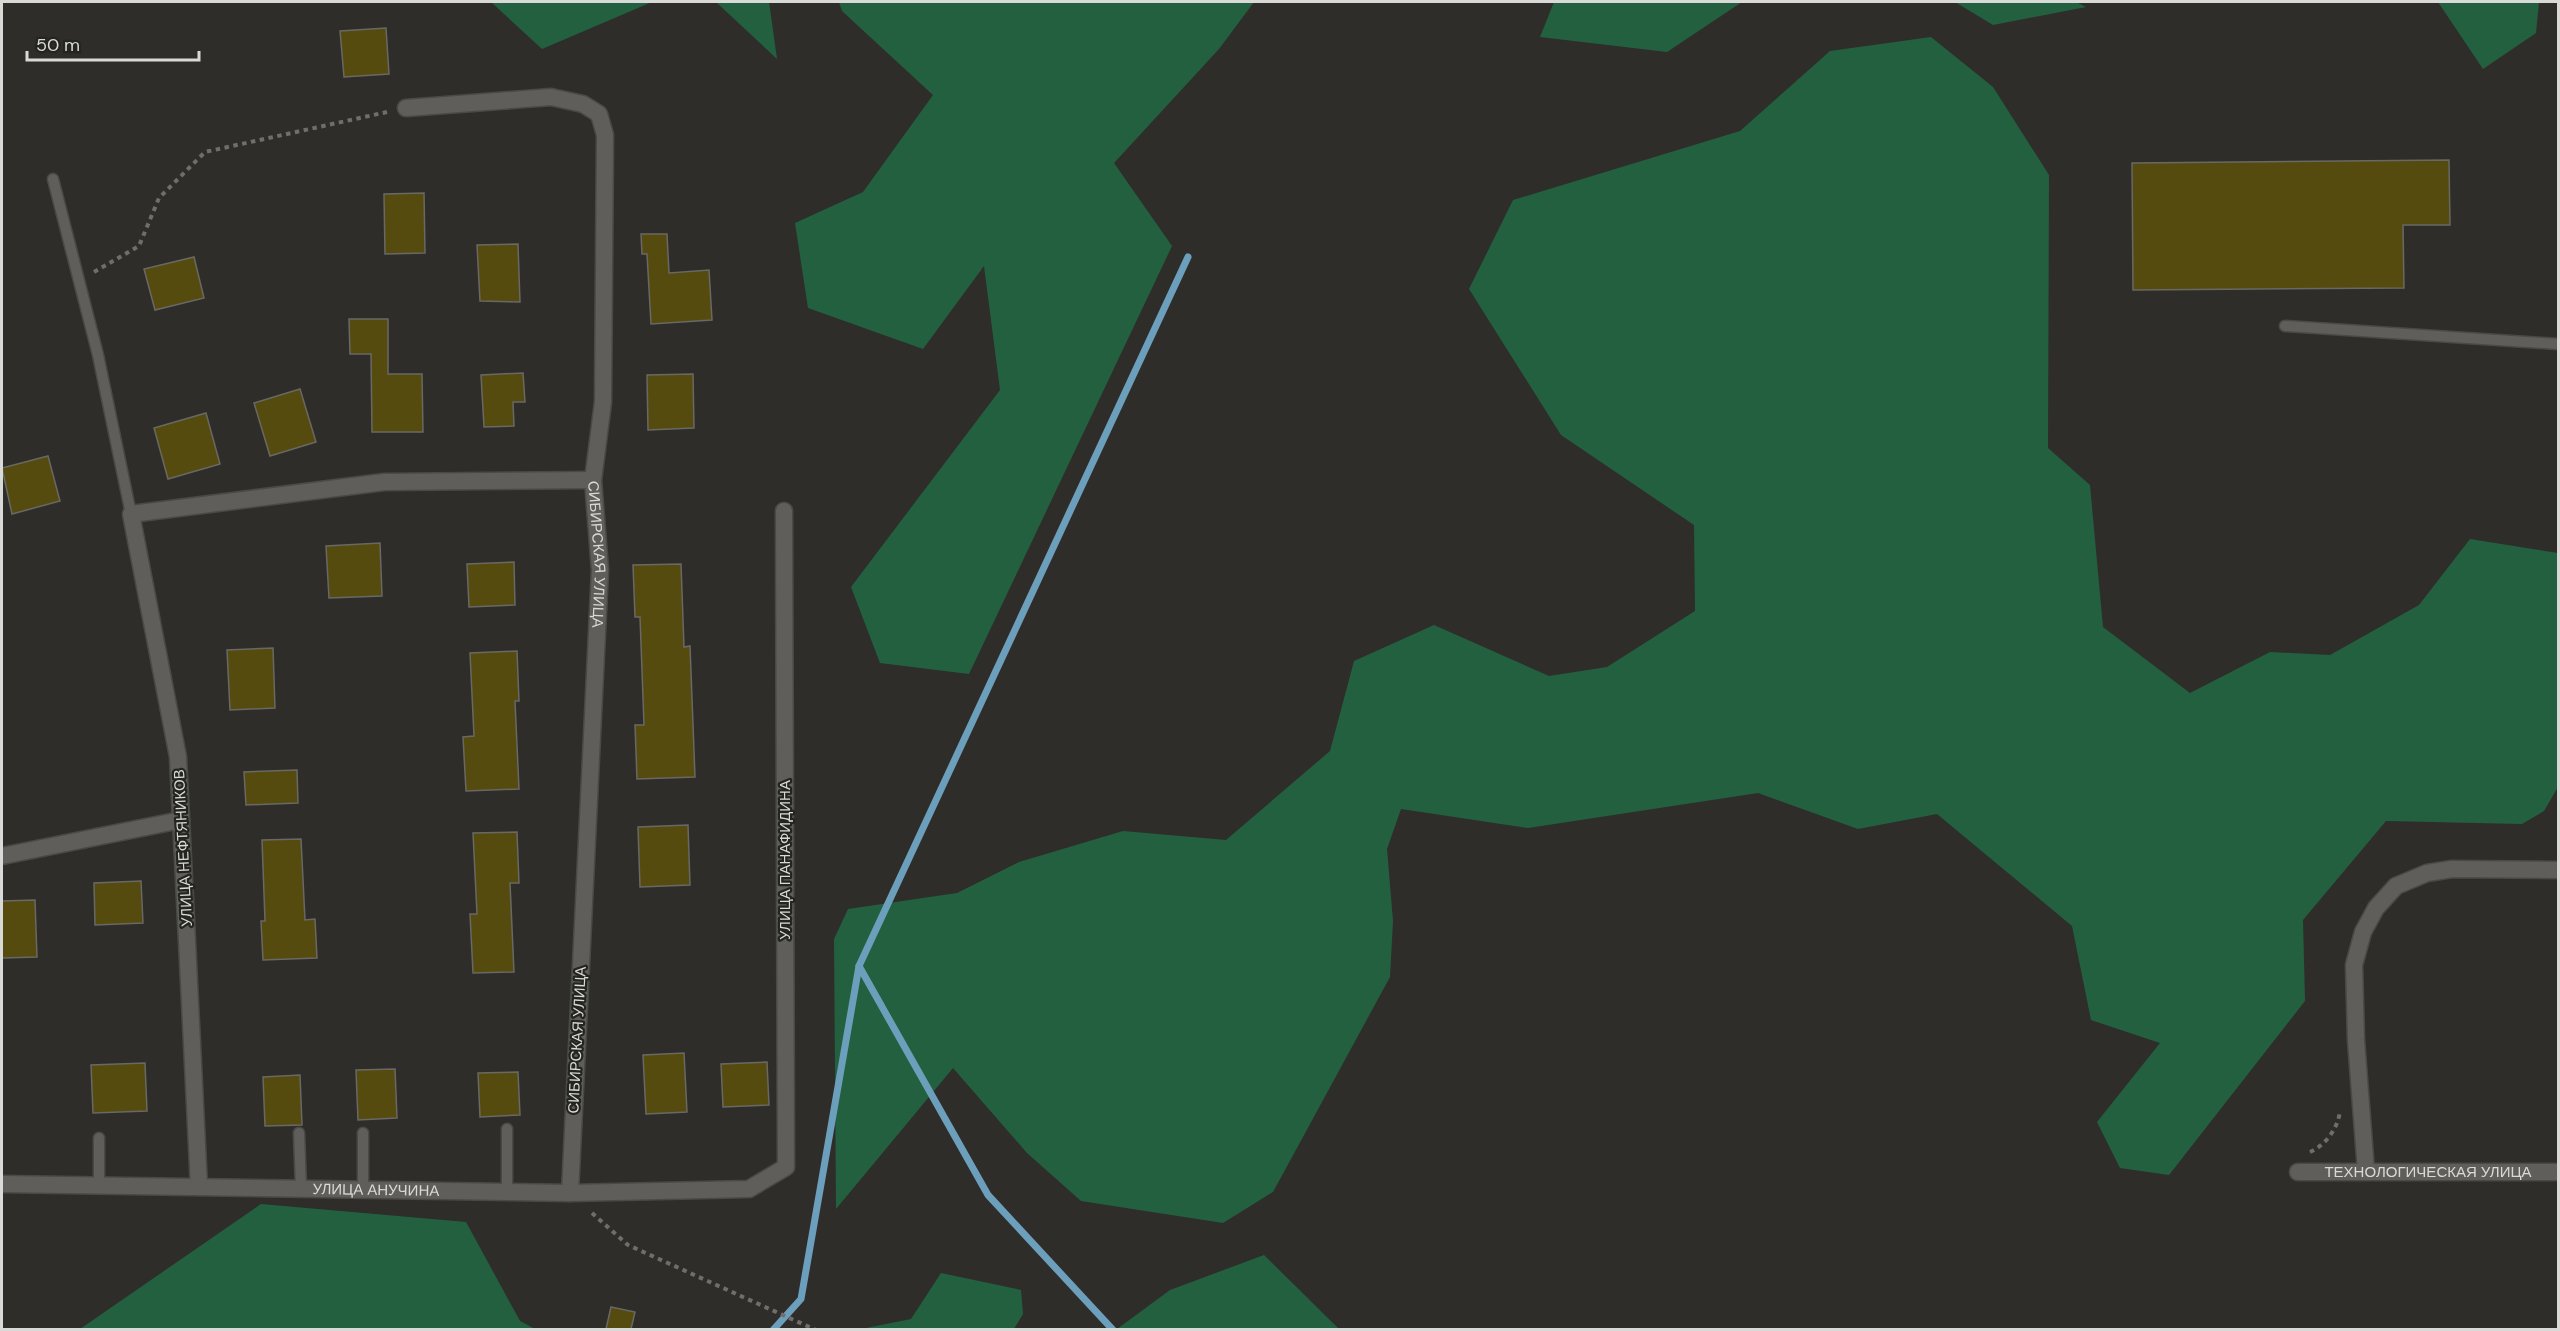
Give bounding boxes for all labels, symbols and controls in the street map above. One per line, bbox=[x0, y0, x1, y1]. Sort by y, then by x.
scale bar bbox=[27, 24, 200, 62]
text: 50 m bbox=[36, 33, 80, 57]
street label: СИБИРСКАЯ УЛИЦА bbox=[583, 480, 610, 628]
street label: УЛИЦА НЕФТЯНИКОВ bbox=[169, 769, 197, 927]
street label: УЛИЦА ПАНАФИДИНА bbox=[775, 780, 795, 940]
street label: СИБИРСКАЯ УЛИЦА bbox=[563, 966, 591, 1114]
street label: ТЕХНОЛОГИЧЕСКАЯ УЛИЦА bbox=[2324, 1162, 2532, 1182]
street label: УЛИЦА АНУЧИНА bbox=[312, 1179, 440, 1201]

